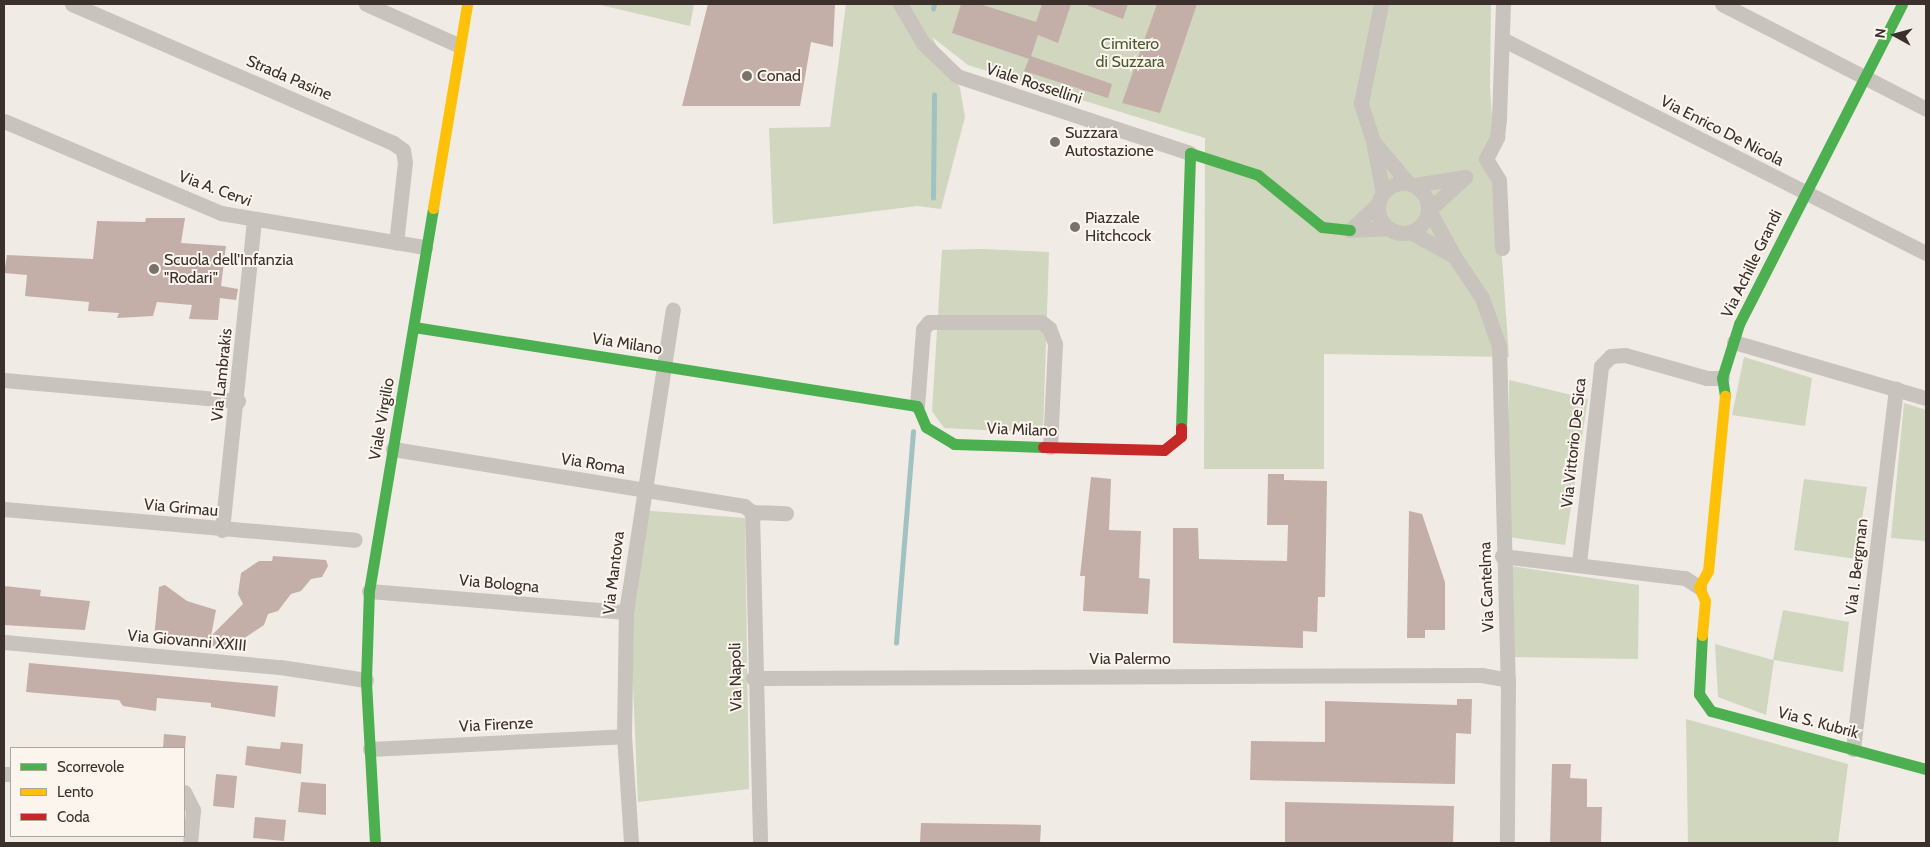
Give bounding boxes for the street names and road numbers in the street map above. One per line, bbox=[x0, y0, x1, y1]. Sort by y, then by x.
street label: Strada Pasine bbox=[243, 51, 335, 105]
street label: Viale Rossellini bbox=[984, 59, 1084, 109]
street label: Via Enrico De Nicola bbox=[1657, 92, 1787, 170]
street label: Via A. Cervi bbox=[176, 167, 254, 211]
street label: Via Achille Grandi bbox=[1718, 207, 1786, 321]
street label: Via Lambrakis bbox=[208, 327, 236, 423]
street label: Via Milano bbox=[591, 329, 663, 359]
street label: Viale Virgilio bbox=[365, 376, 399, 462]
street label: Via Vittorio De Sica bbox=[1558, 377, 1590, 509]
street label: Via Milano bbox=[986, 419, 1058, 441]
street label: Via Roma bbox=[559, 449, 627, 479]
street label: Via Grimau bbox=[143, 495, 219, 521]
street label: Via I. Bergman bbox=[1842, 517, 1872, 617]
street label: Via Mantova bbox=[599, 530, 629, 616]
street label: Via Cantelma bbox=[1476, 541, 1498, 633]
street label: Via Bologna bbox=[458, 571, 540, 597]
street label: Via Giovanni XXIII bbox=[127, 626, 247, 656]
street label: Via Napoli bbox=[726, 642, 746, 712]
street label: Via Palermo bbox=[1089, 649, 1171, 669]
street label: Via S. Kubrik bbox=[1775, 703, 1861, 743]
street label: Via Firenze bbox=[458, 713, 534, 737]

